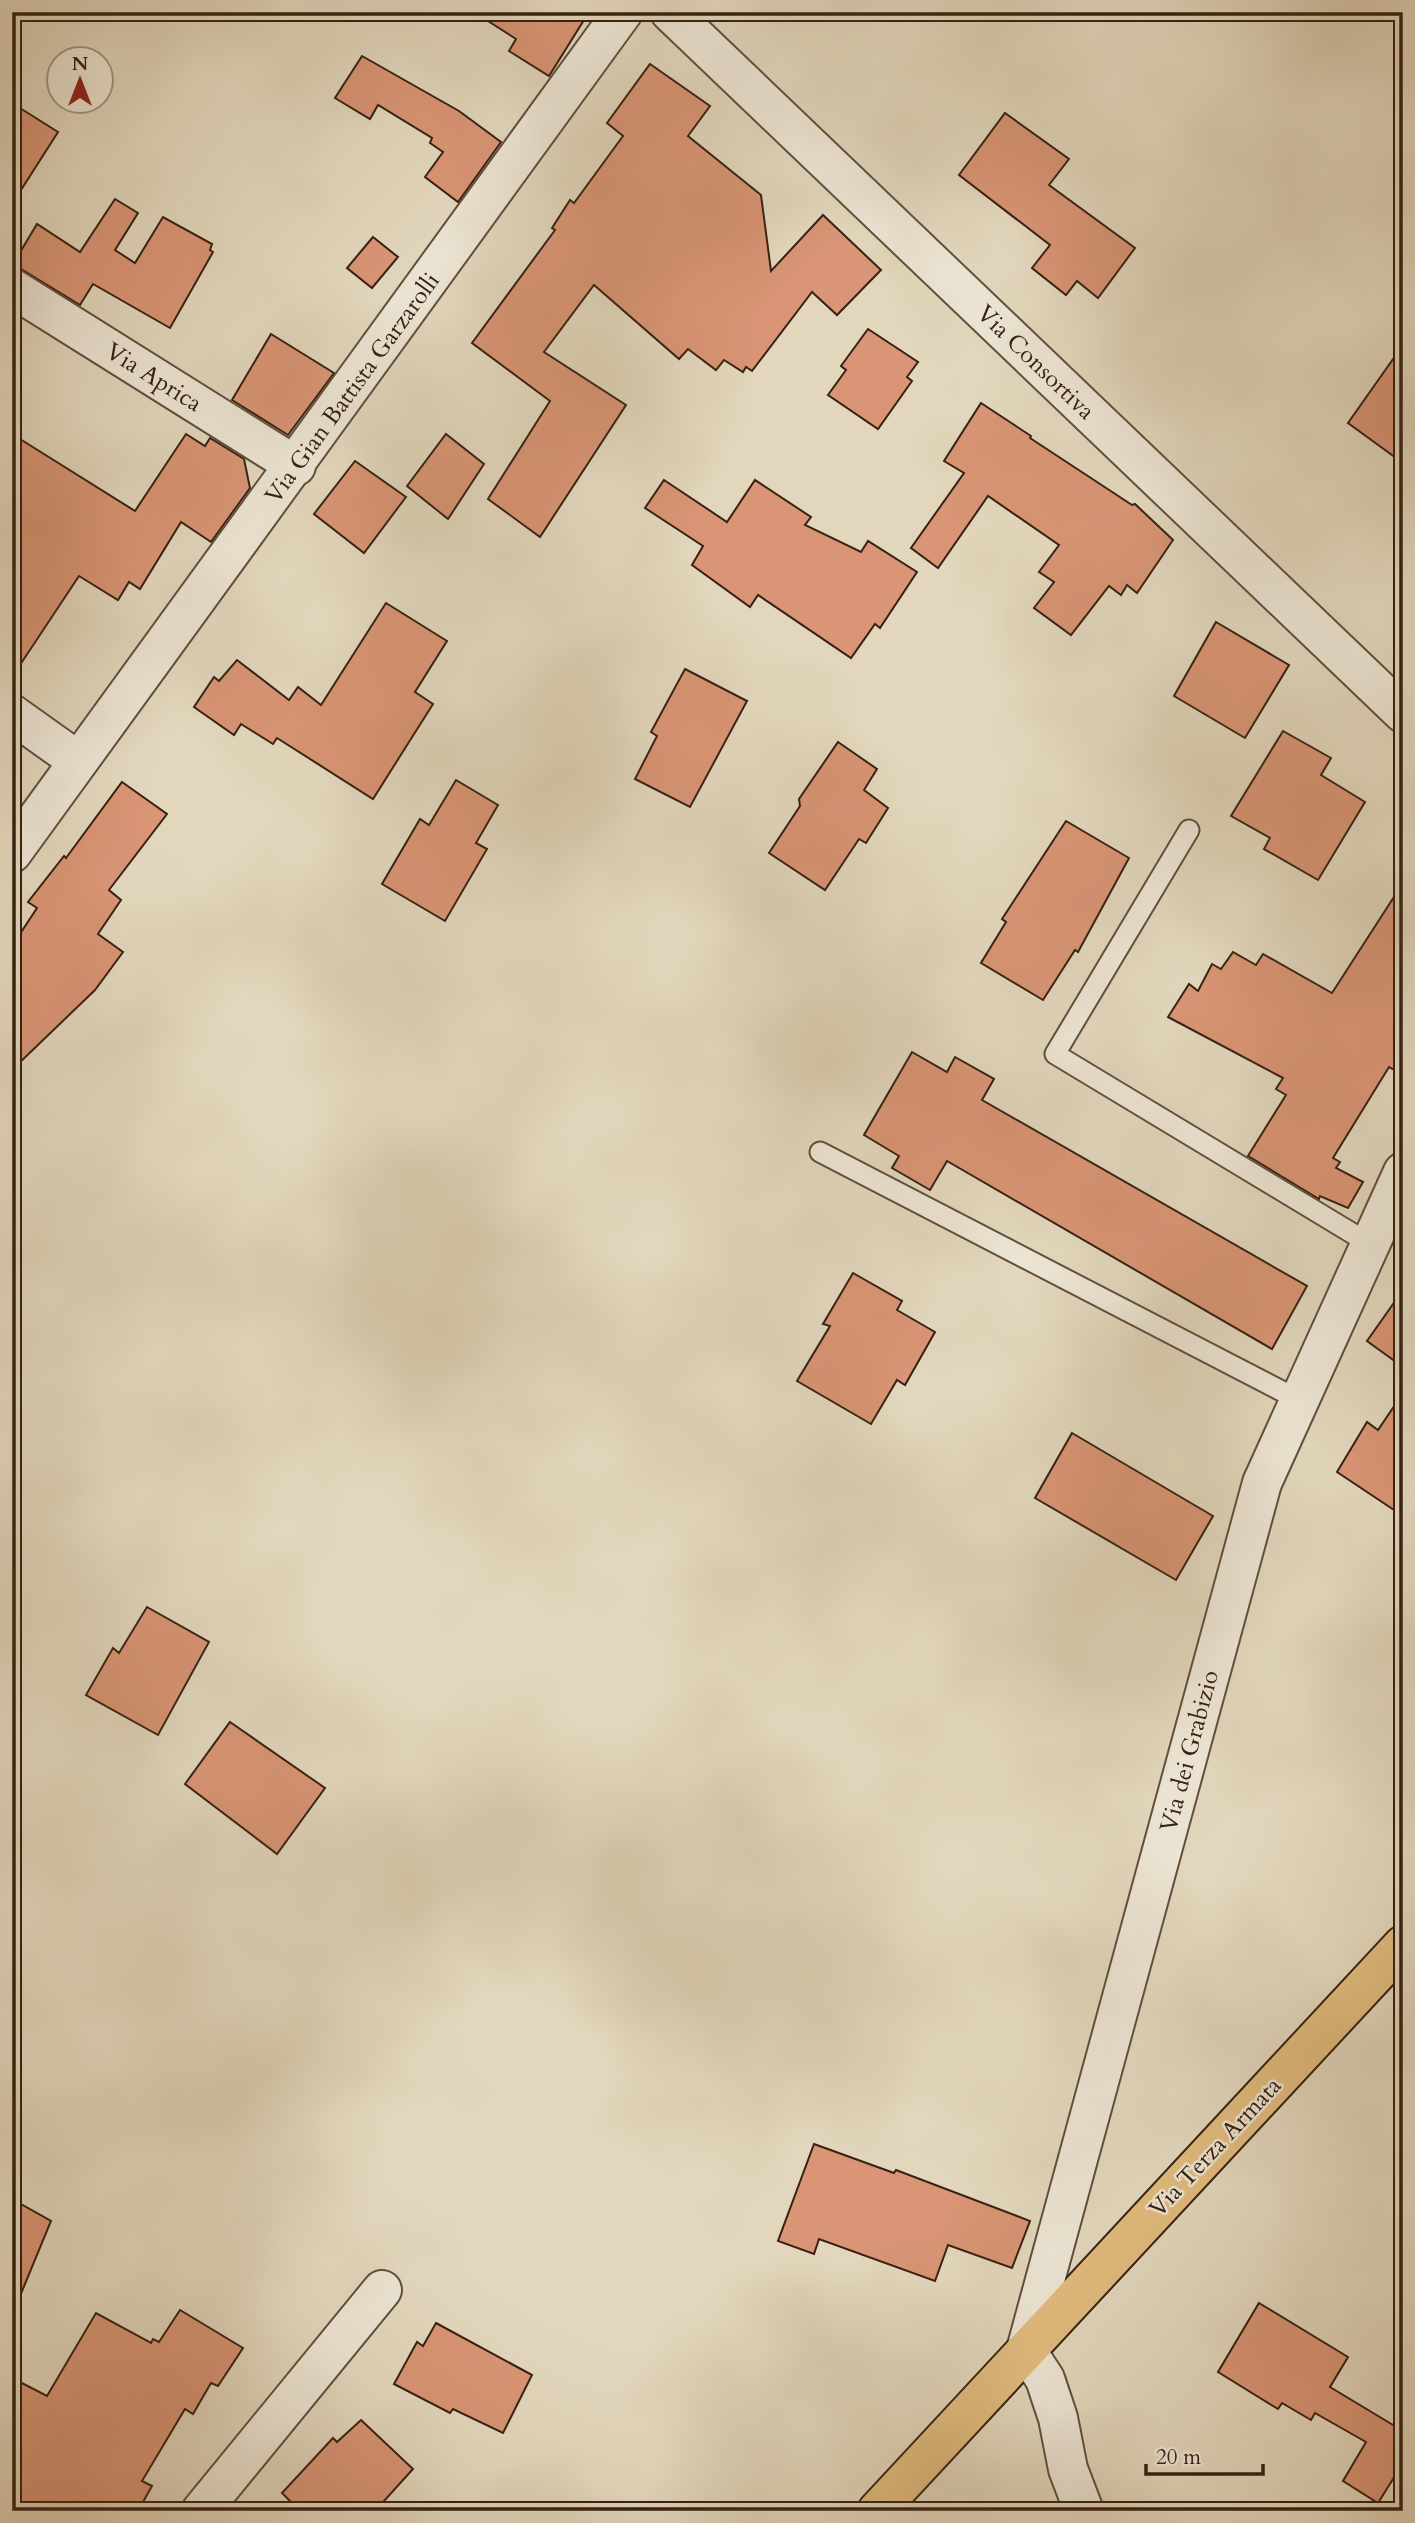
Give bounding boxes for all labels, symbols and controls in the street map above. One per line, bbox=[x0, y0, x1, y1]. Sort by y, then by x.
north arrow bbox=[46, 46, 116, 116]
text: N bbox=[72, 51, 89, 77]
street label: Via Gian Battista Garzarolli bbox=[257, 266, 448, 511]
street label: Via Consortiva bbox=[969, 297, 1103, 428]
street label: Via Aprica bbox=[99, 335, 209, 420]
street label: Via dei Grabizio bbox=[1152, 1667, 1227, 1836]
street label: Via Terza Armata bbox=[1142, 2070, 1289, 2225]
scale bar bbox=[1146, 2432, 1263, 2476]
text: 20 m bbox=[1156, 2443, 1201, 2472]

